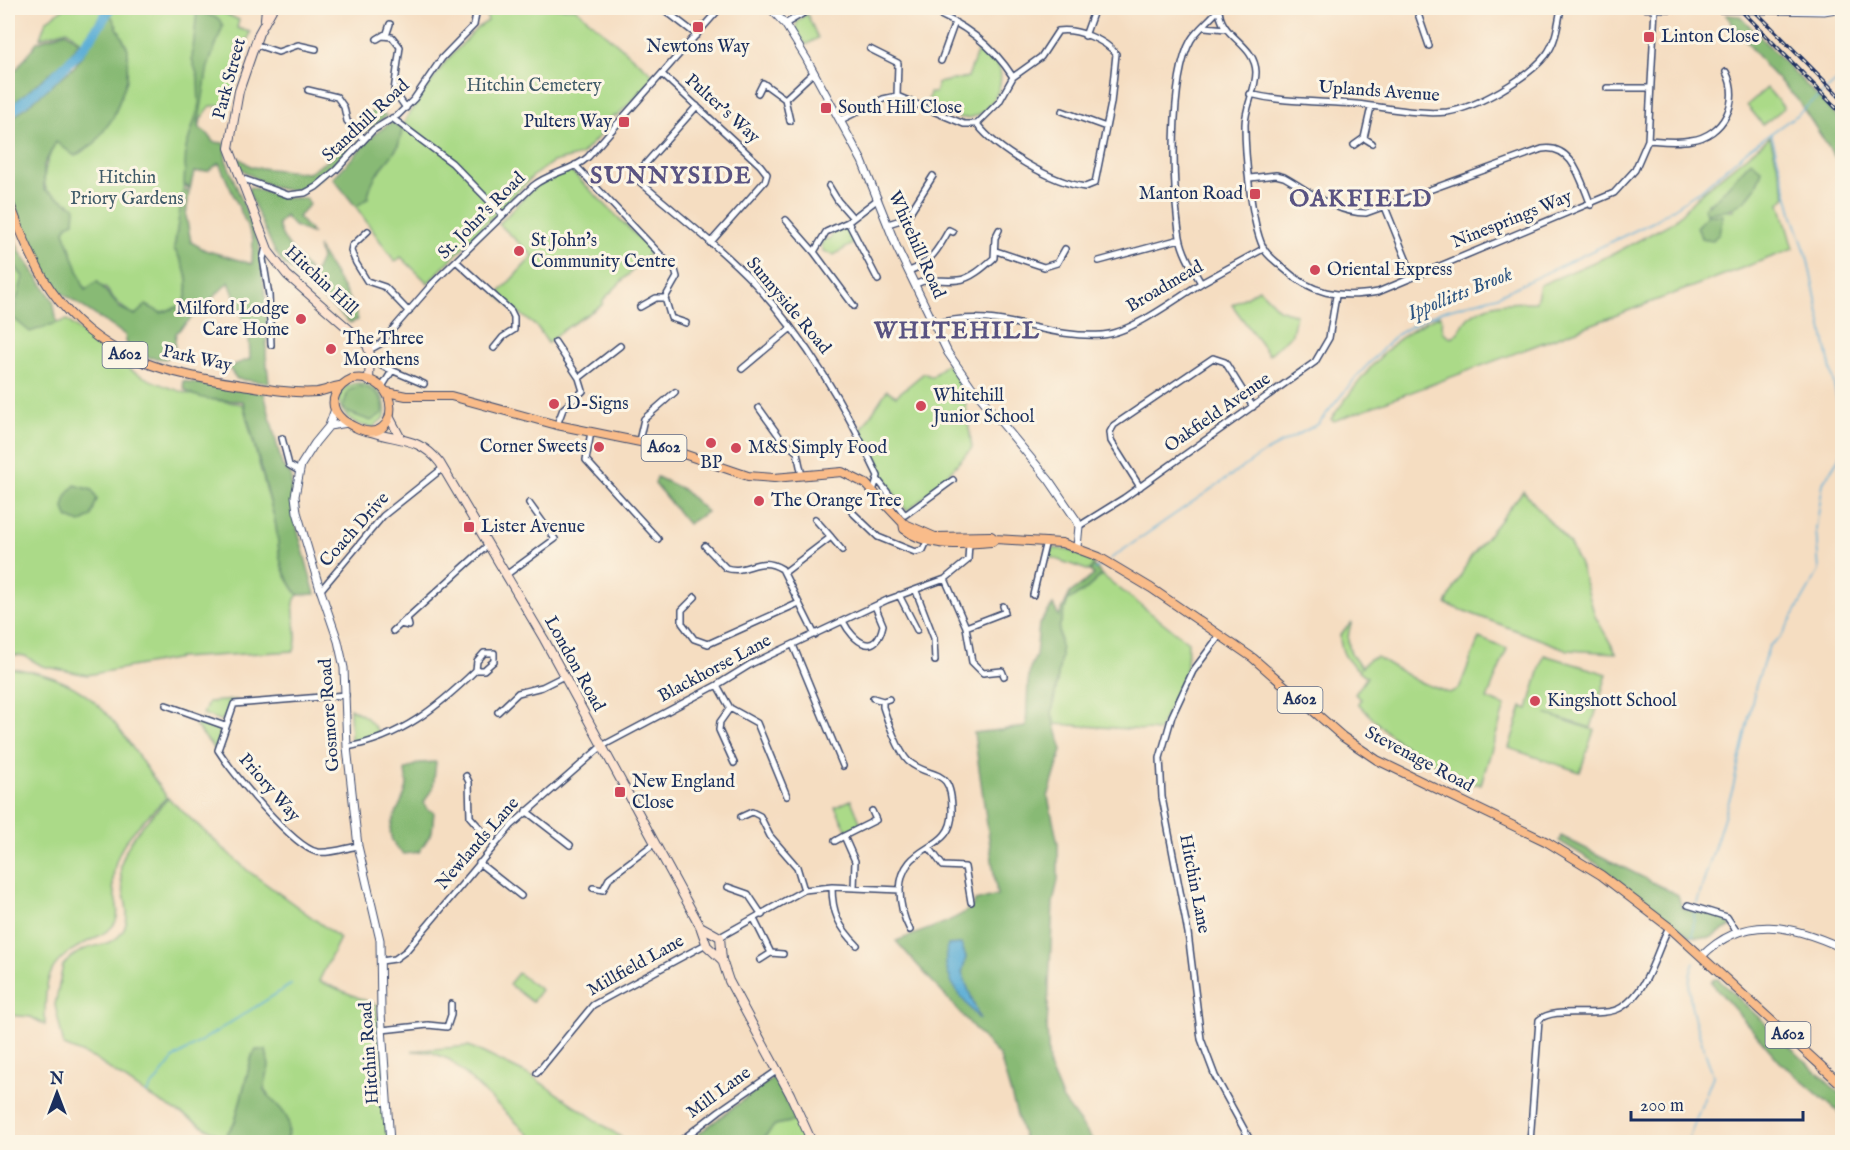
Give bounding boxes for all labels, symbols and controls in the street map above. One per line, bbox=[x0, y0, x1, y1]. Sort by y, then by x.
marker: Newtons Way bbox=[691, 20, 705, 34]
place label: Linton Close bbox=[1661, 26, 1759, 49]
marker: Linton Close bbox=[1642, 30, 1656, 44]
street label: Park Street bbox=[208, 36, 252, 122]
place label: Newtons Way bbox=[646, 36, 750, 59]
street label: Pulter's Way bbox=[680, 69, 764, 149]
street label: Standhill Road bbox=[317, 74, 415, 167]
park label: Hitchin Cemetery bbox=[466, 75, 602, 98]
street label: Uplands Avenue bbox=[1318, 76, 1440, 108]
place label: South Hill Close bbox=[838, 97, 962, 120]
marker: South Hill Close bbox=[819, 101, 833, 115]
place label: Pulters Way bbox=[524, 111, 612, 134]
marker: Pulters Way bbox=[617, 115, 631, 129]
district label: SUNNYSIDE bbox=[590, 161, 752, 192]
park label: Hitchin Priory Gardens bbox=[70, 167, 184, 211]
street label: St. John's Road bbox=[433, 167, 531, 265]
place label: Manton Road bbox=[1139, 183, 1243, 206]
district label: OAKFIELD bbox=[1289, 184, 1433, 215]
street label: Ninesprings Way bbox=[1449, 185, 1576, 255]
marker: Manton Road bbox=[1248, 187, 1262, 201]
street label: Whitehill Road bbox=[882, 188, 950, 303]
place label: St John's Community Centre bbox=[531, 230, 676, 274]
street label: Hitchin Hill bbox=[279, 241, 363, 321]
marker: St John's Community Centre bbox=[512, 244, 526, 258]
street label: Sunnyside Road bbox=[741, 253, 836, 360]
street label: Broadmead bbox=[1122, 256, 1208, 318]
place label: Oriental Express bbox=[1327, 259, 1452, 282]
water label: Ippollitts Brook bbox=[1403, 262, 1516, 327]
marker: Oriental Express bbox=[1308, 263, 1322, 277]
place label: Milford Lodge Care Home bbox=[176, 298, 289, 342]
marker: Milford Lodge Care Home bbox=[294, 312, 308, 326]
district label: WHITEHILL bbox=[873, 316, 1040, 347]
place label: The Three Moorhens bbox=[343, 328, 424, 372]
street label: Park Way bbox=[160, 340, 234, 378]
road number: A602 bbox=[102, 342, 148, 368]
marker: The Three Moorhens bbox=[324, 342, 338, 356]
street label: Oakfield Avenue bbox=[1160, 368, 1276, 458]
place label: Whitehill Junior School bbox=[931, 385, 1034, 429]
place label: D-Signs bbox=[566, 393, 629, 416]
marker: D-Signs bbox=[547, 397, 561, 411]
marker: Whitehill Junior School bbox=[914, 399, 928, 413]
road number: A602 bbox=[642, 435, 686, 461]
place label: Corner Sweets bbox=[480, 436, 587, 459]
marker: BP bbox=[704, 436, 718, 450]
place label: M&S Simply Food bbox=[748, 437, 887, 460]
marker: Corner Sweets bbox=[592, 440, 606, 454]
marker: M&S Simply Food bbox=[729, 441, 743, 455]
place label: BP bbox=[700, 452, 722, 475]
street label: Coach Drive bbox=[315, 488, 395, 572]
place label: The Orange Tree bbox=[771, 490, 902, 513]
marker: The Orange Tree bbox=[752, 494, 766, 508]
place label: Lister Avenue bbox=[481, 516, 585, 539]
marker: Lister Avenue bbox=[462, 520, 476, 534]
street label: London Road bbox=[538, 612, 610, 716]
street label: Blackhorse Lane bbox=[655, 630, 775, 708]
street label: Gosmore Road bbox=[315, 657, 345, 772]
road number: A602 bbox=[1278, 687, 1322, 713]
place label: Kingshott School bbox=[1547, 690, 1677, 713]
marker: Kingshott School bbox=[1528, 694, 1542, 708]
street label: Stevenage Road bbox=[1361, 722, 1478, 798]
street label: Priory Way bbox=[233, 749, 305, 827]
place label: New England Close bbox=[632, 771, 735, 815]
marker: New England Close bbox=[613, 785, 627, 799]
street label: Newlands Lane bbox=[431, 793, 525, 895]
street label: Hitchin Lane bbox=[1173, 832, 1215, 936]
street label: Millfield Lane bbox=[584, 930, 688, 1002]
street label: Hitchin Road bbox=[355, 1001, 385, 1105]
road number: A602 bbox=[1766, 1022, 1810, 1048]
street label: Mill Lane bbox=[682, 1062, 756, 1124]
north arrow bbox=[27, 1063, 87, 1123]
text: N bbox=[49, 1070, 64, 1090]
scale bar bbox=[1631, 1084, 1804, 1122]
text: 200 m bbox=[1640, 1095, 1684, 1118]

